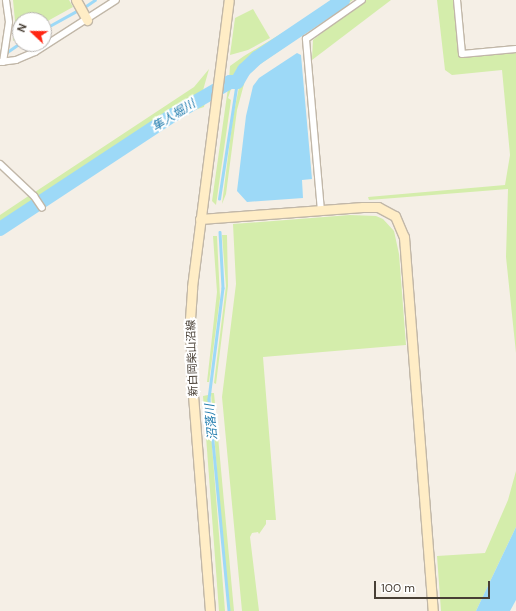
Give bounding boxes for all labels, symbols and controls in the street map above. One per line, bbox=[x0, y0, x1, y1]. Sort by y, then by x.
north arrow bbox=[12, 12, 52, 52]
text: N bbox=[14, 22, 30, 34]
water label: 隼人堀川 bbox=[150, 97, 198, 135]
street label: 新白岡柴山沼線 bbox=[184, 319, 200, 397]
water label: 沼落川 bbox=[203, 403, 221, 441]
scale bar bbox=[376, 573, 492, 599]
text: 100 m bbox=[381, 580, 415, 596]

